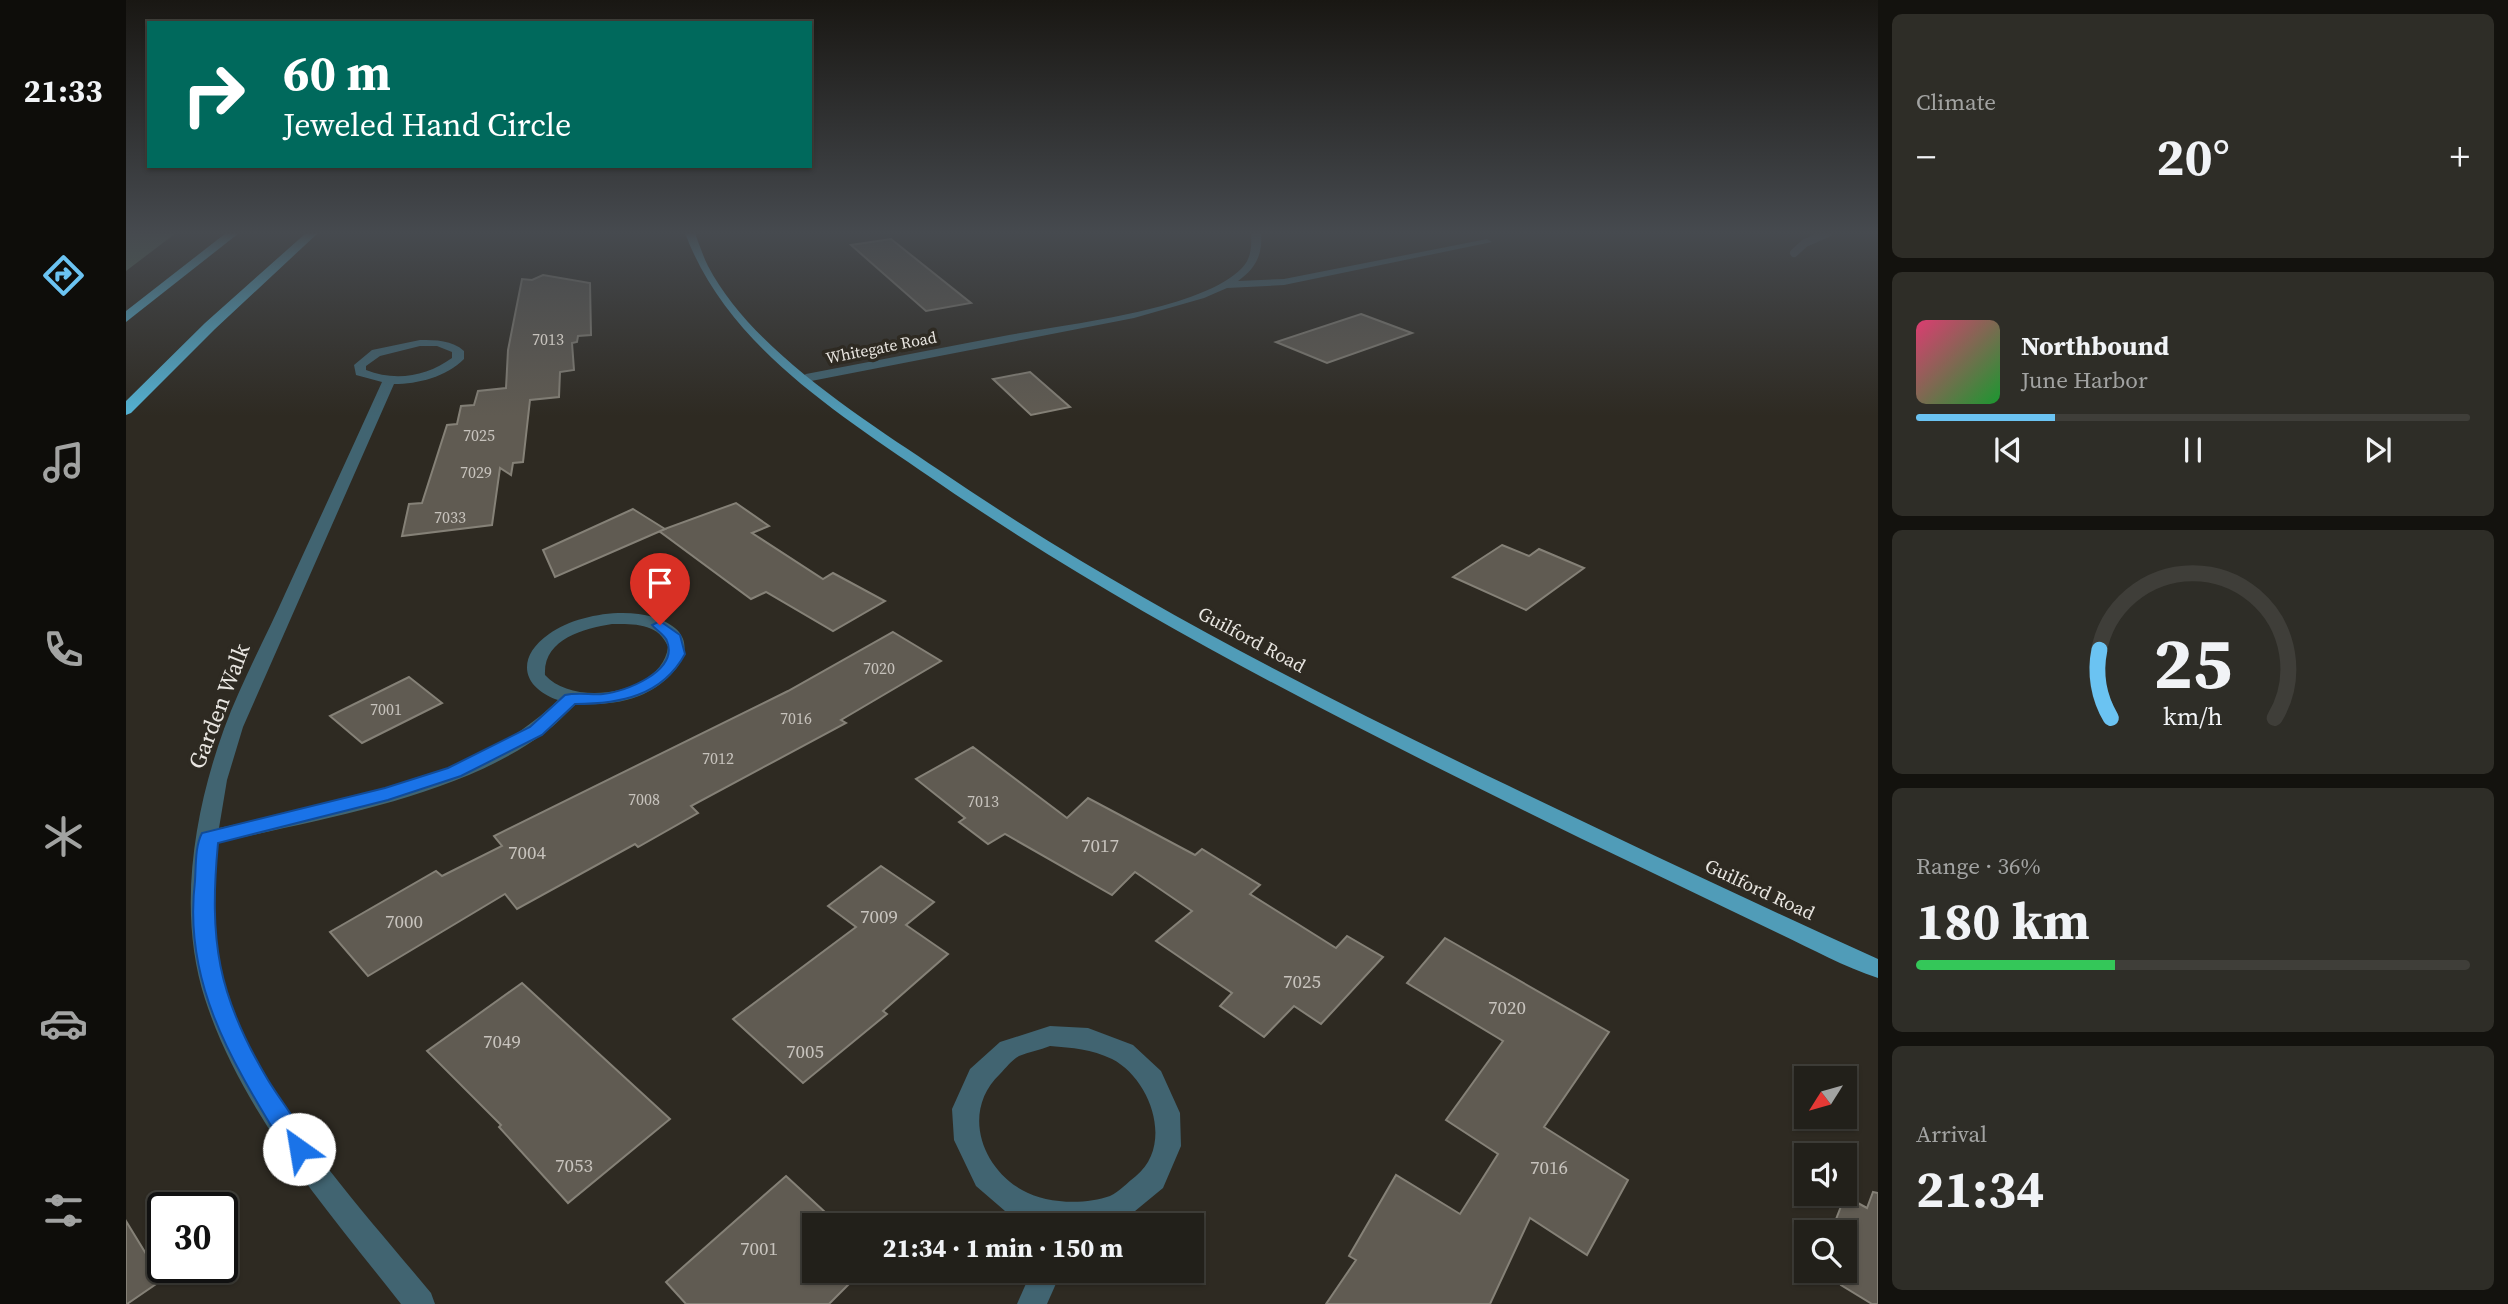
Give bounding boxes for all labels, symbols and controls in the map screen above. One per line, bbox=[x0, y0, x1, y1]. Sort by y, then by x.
text: 60 m bbox=[283, 39, 391, 106]
icon: right bbox=[168, 49, 259, 140]
text: 21:33 bbox=[24, 69, 102, 113]
text: Climate bbox=[1916, 86, 1996, 118]
text: Jeweled Hand Circle bbox=[283, 103, 571, 147]
text: 20° bbox=[2156, 121, 2230, 192]
text: − bbox=[1916, 131, 1936, 183]
text: + bbox=[2450, 131, 2470, 183]
icon: directions bbox=[39, 251, 88, 300]
street label: Whitegate Road bbox=[824, 325, 938, 369]
house number: 7013 bbox=[532, 328, 564, 350]
text: Northbound bbox=[2021, 328, 2169, 364]
text: June Harbor bbox=[2021, 364, 2148, 396]
house number: 7025 bbox=[463, 424, 495, 446]
icon: previous bbox=[1989, 431, 2027, 469]
icon: pause bbox=[2174, 431, 2212, 469]
icon: next bbox=[2359, 431, 2397, 469]
icon: music bbox=[39, 438, 88, 487]
house number: 7029 bbox=[460, 461, 492, 483]
house number: 7033 bbox=[434, 506, 466, 528]
pin bbox=[630, 553, 690, 625]
icon: arrive bbox=[641, 564, 679, 602]
street label: Guilford Road bbox=[1194, 600, 1311, 678]
text: 25 bbox=[2154, 613, 2232, 712]
icon: phone bbox=[39, 625, 88, 674]
street label: Garden Walk bbox=[180, 638, 258, 773]
house number: 7020 bbox=[863, 657, 895, 679]
house number: 7001 bbox=[370, 698, 402, 720]
text: km/h bbox=[2163, 699, 2223, 733]
house number: 7016 bbox=[780, 707, 812, 729]
house number: 7012 bbox=[702, 747, 734, 769]
house number: 7008 bbox=[628, 788, 660, 810]
house number: 7013 bbox=[967, 790, 999, 812]
icon: climate bbox=[39, 812, 88, 861]
house number: 7017 bbox=[1081, 832, 1119, 858]
house number: 7004 bbox=[508, 839, 546, 865]
text: Range · 36% bbox=[1916, 850, 2041, 882]
street label: Guilford Road bbox=[1701, 852, 1819, 926]
text: 180 km bbox=[1916, 885, 2090, 956]
house number: 7009 bbox=[860, 903, 898, 929]
house number: 7000 bbox=[385, 908, 423, 934]
house number: 7025 bbox=[1283, 968, 1321, 994]
house number: 7020 bbox=[1488, 994, 1526, 1020]
icon: car bbox=[39, 999, 88, 1048]
house number: 7049 bbox=[483, 1028, 521, 1054]
house number: 7005 bbox=[786, 1038, 824, 1064]
north arrow bbox=[1794, 1066, 1857, 1129]
map controls bbox=[1794, 1066, 1857, 1283]
position arrow bbox=[262, 1112, 336, 1186]
text: Arrival bbox=[1916, 1118, 1987, 1150]
button: sound bbox=[1794, 1143, 1857, 1206]
house number: 7053 bbox=[555, 1152, 593, 1178]
text: 21:34 bbox=[1916, 1153, 2044, 1224]
house number: 7016 bbox=[1530, 1154, 1568, 1180]
icon: filters bbox=[39, 1186, 88, 1235]
speed limit sign: 30 bbox=[147, 1192, 238, 1283]
button: search bbox=[1794, 1220, 1857, 1283]
text: 21:34 · 1 min · 150 m bbox=[883, 1230, 1123, 1266]
house number: 7001 bbox=[740, 1235, 778, 1261]

